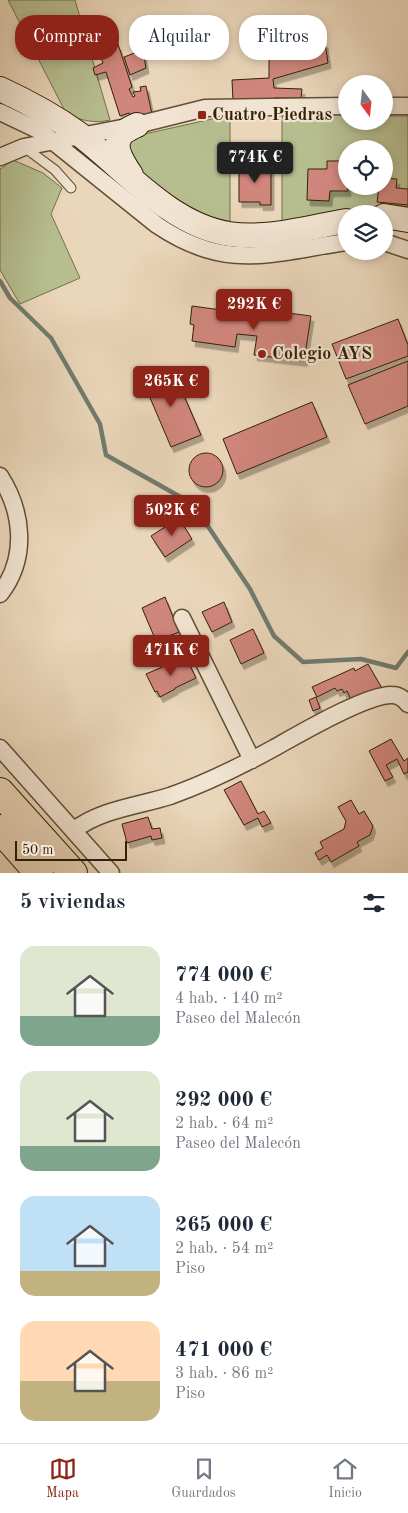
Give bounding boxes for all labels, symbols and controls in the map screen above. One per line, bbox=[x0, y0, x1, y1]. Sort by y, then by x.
chip: Comprar bbox=[15, 15, 119, 60]
chip: Alquilar bbox=[129, 15, 229, 60]
chip: Filtros bbox=[239, 15, 327, 60]
north arrow bbox=[338, 75, 392, 130]
map controls bbox=[338, 75, 393, 260]
place label: Cuatro Piedras bbox=[212, 106, 332, 124]
marker: Cuatro Piedras bbox=[196, 109, 208, 121]
button: locate bbox=[338, 140, 393, 195]
pin: 774K € bbox=[214, 142, 296, 184]
text: 774K € bbox=[228, 150, 282, 166]
button: layers bbox=[338, 205, 393, 260]
pin: 292K € bbox=[213, 288, 295, 331]
text: 292K € bbox=[227, 297, 281, 313]
place label: Colegio AYS bbox=[272, 345, 372, 363]
marker: Colegio AYS bbox=[256, 348, 268, 360]
pin: 265K € bbox=[130, 366, 212, 408]
text: 265K € bbox=[144, 374, 198, 390]
pin: 502K € bbox=[131, 494, 213, 537]
text: 502K € bbox=[145, 503, 199, 519]
pin: 471K € bbox=[130, 634, 212, 677]
text: 471K € bbox=[144, 643, 198, 659]
scale bar bbox=[15, 838, 128, 861]
text: 50 m bbox=[22, 843, 53, 857]
icon: filters bbox=[360, 889, 388, 917]
text: 5 viviendas bbox=[20, 892, 125, 913]
text: 774 000 € bbox=[175, 965, 272, 986]
icon: home bbox=[60, 966, 120, 1026]
text: 4 hab. · 140 m² bbox=[175, 991, 283, 1007]
text: Paseo del Malecón bbox=[175, 1011, 301, 1027]
text: 292 000 € bbox=[175, 1090, 272, 1111]
icon: home bbox=[60, 1091, 120, 1151]
text: 2 hab. · 64 m² bbox=[175, 1116, 273, 1132]
text: Paseo del Malecón bbox=[175, 1136, 301, 1152]
text: 265 000 € bbox=[175, 1215, 272, 1236]
icon: home bbox=[60, 1216, 120, 1276]
text: 2 hab. · 54 m² bbox=[175, 1241, 273, 1257]
text: Piso bbox=[175, 1261, 205, 1277]
text: 471 000 € bbox=[175, 1340, 272, 1361]
icon: home bbox=[60, 1341, 120, 1401]
text: 3 hab. · 86 m² bbox=[175, 1366, 273, 1382]
text: Piso bbox=[175, 1386, 205, 1402]
tab: Mapa bbox=[46, 1455, 79, 1502]
tab: Guardados bbox=[171, 1455, 236, 1502]
tab: Inicio bbox=[328, 1455, 362, 1502]

